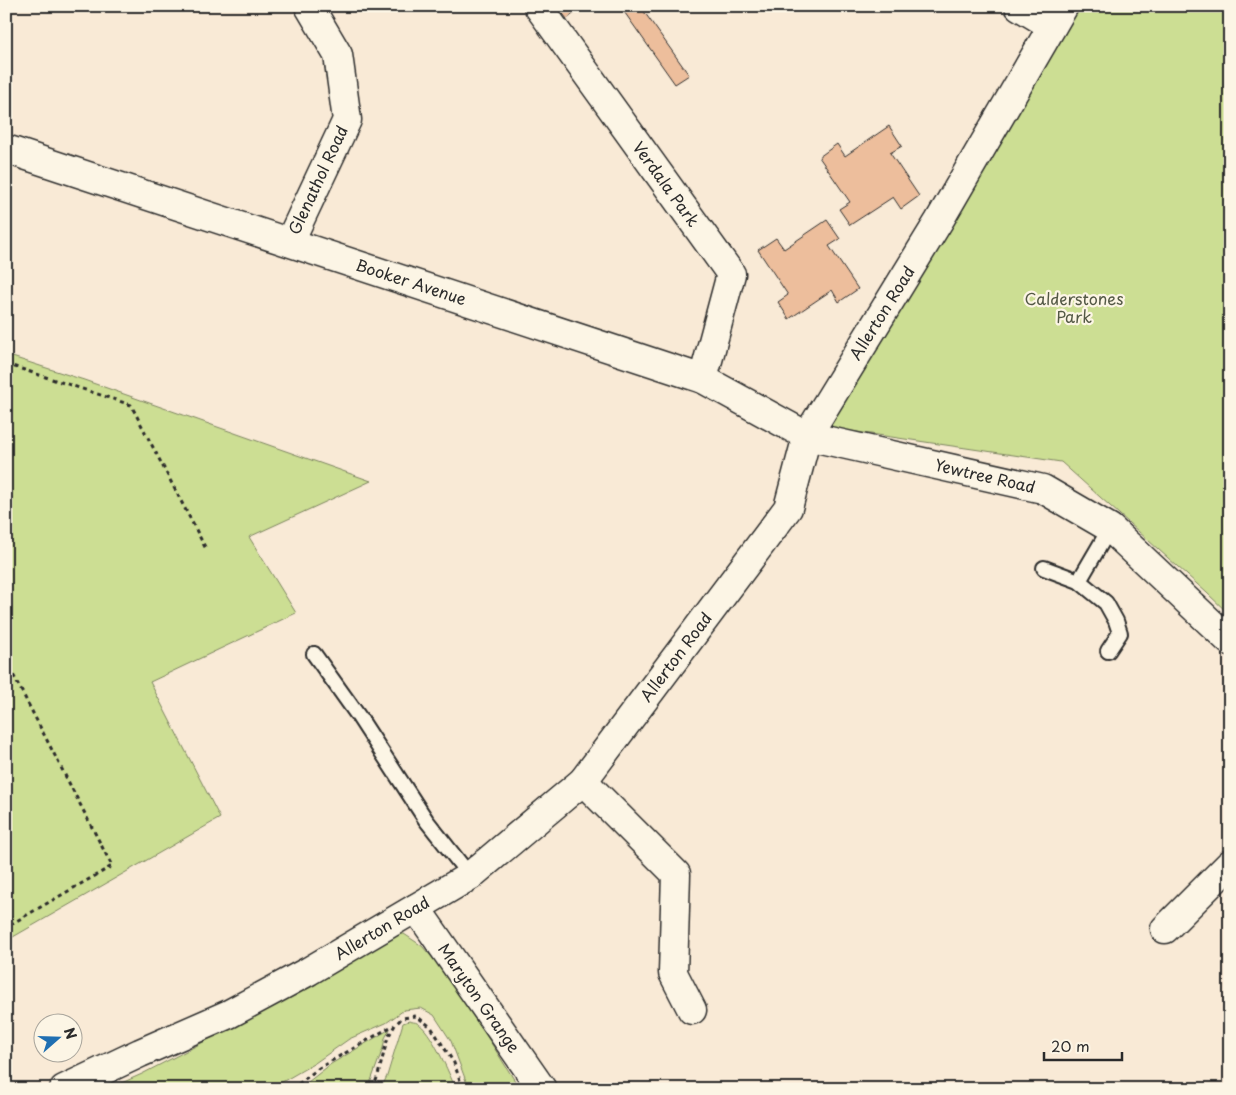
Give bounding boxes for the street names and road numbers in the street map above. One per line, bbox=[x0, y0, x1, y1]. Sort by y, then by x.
street label: Glenathol Road bbox=[281, 121, 353, 238]
street label: Verdala Park bbox=[628, 136, 706, 231]
street label: Booker Avenue bbox=[353, 252, 470, 310]
street label: Allerton Road bbox=[843, 261, 920, 364]
street label: Yewtree Road bbox=[933, 452, 1038, 498]
street label: Allerton Road bbox=[633, 606, 717, 706]
street label: Allerton Road bbox=[329, 889, 433, 965]
street label: Maryton Grange bbox=[433, 938, 527, 1057]

